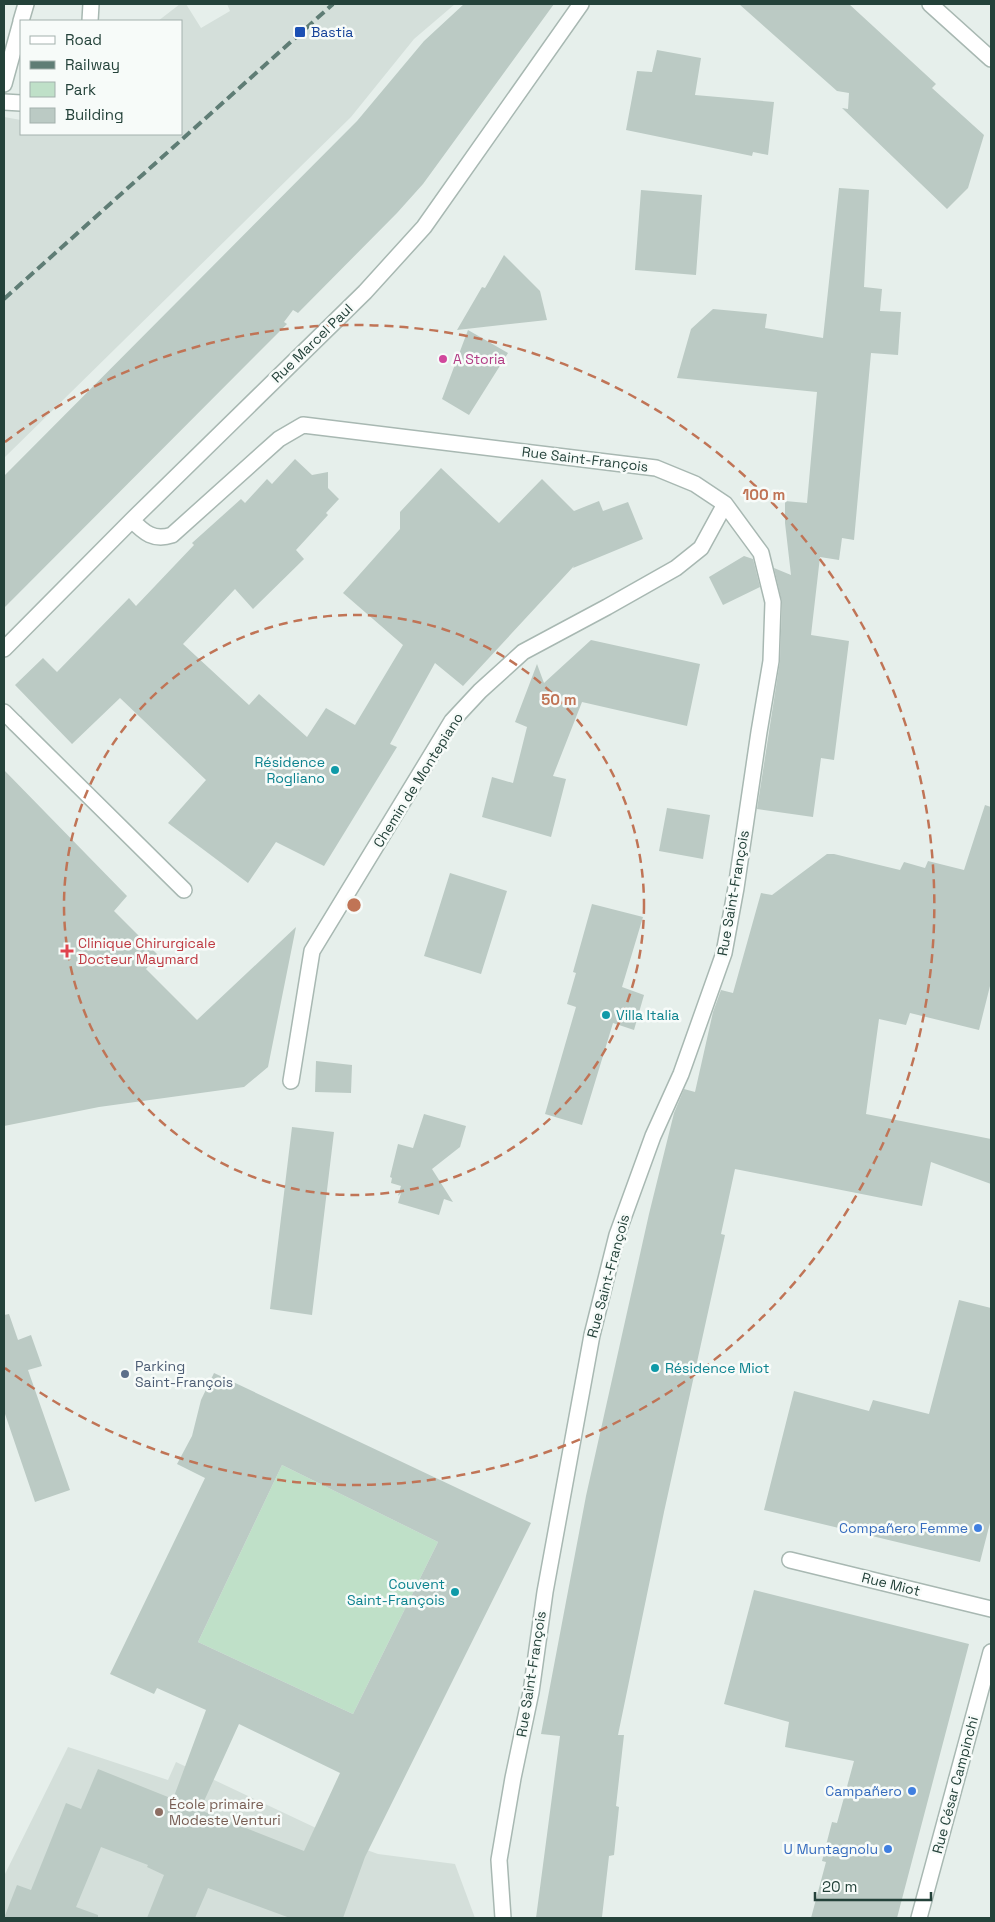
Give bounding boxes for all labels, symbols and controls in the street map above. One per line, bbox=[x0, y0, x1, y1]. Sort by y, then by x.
legend bbox=[20, 20, 182, 135]
place label: Bastia bbox=[311, 23, 353, 41]
marker: Bastia bbox=[293, 25, 307, 39]
text: Road bbox=[65, 30, 102, 49]
text: Railway bbox=[65, 55, 120, 74]
text: Park bbox=[65, 80, 96, 99]
text: Building bbox=[65, 105, 124, 124]
street label: Rue Marcel Paul bbox=[268, 300, 356, 386]
place label: A Storia bbox=[453, 350, 505, 368]
marker: A Storia bbox=[437, 353, 449, 365]
street label: Rue Saint-François bbox=[521, 442, 649, 476]
text: 100 m bbox=[743, 485, 785, 504]
text: 50 m bbox=[541, 690, 577, 709]
street label: Chemin de Montepiano bbox=[369, 709, 467, 851]
place label: Résidence Rogliano bbox=[255, 753, 325, 787]
marker: Résidence Rogliano bbox=[329, 764, 341, 776]
street label: Rue Saint-François bbox=[713, 829, 753, 957]
centre of rings bbox=[345, 896, 363, 914]
place label: Clinique Chirurgicale Docteur Maymard bbox=[78, 934, 216, 968]
marker: Clinique Chirurgicale Docteur Maymard bbox=[60, 944, 74, 958]
place label: Villa Italia bbox=[616, 1006, 679, 1024]
marker: Villa Italia bbox=[600, 1009, 612, 1021]
street label: Rue Saint-François bbox=[583, 1212, 633, 1340]
place label: Parking Saint-François bbox=[135, 1357, 233, 1391]
place label: Résidence Miot bbox=[665, 1359, 769, 1377]
marker: Résidence Miot bbox=[649, 1362, 661, 1374]
marker: Parking Saint-François bbox=[119, 1368, 131, 1380]
place label: Compañero Femme bbox=[839, 1519, 968, 1537]
marker: Compañero Femme bbox=[972, 1522, 984, 1534]
street label: Rue Miot bbox=[860, 1568, 922, 1600]
place label: Couvent Saint-François bbox=[347, 1575, 445, 1609]
marker: Couvent Saint-François bbox=[449, 1586, 461, 1598]
street label: Rue Saint-François bbox=[512, 1610, 550, 1738]
street label: Rue César Campinchi bbox=[928, 1714, 982, 1856]
place label: Campañero bbox=[825, 1782, 902, 1800]
marker: Campañero bbox=[906, 1785, 918, 1797]
place label: École primaire Modeste Venturi bbox=[169, 1795, 281, 1829]
marker: École primaire Modeste Venturi bbox=[153, 1806, 165, 1818]
place label: U Muntagnolu bbox=[784, 1840, 878, 1858]
marker: U Muntagnolu bbox=[882, 1843, 894, 1855]
scale bar bbox=[815, 1870, 931, 1902]
text: 20 m bbox=[822, 1877, 857, 1896]

